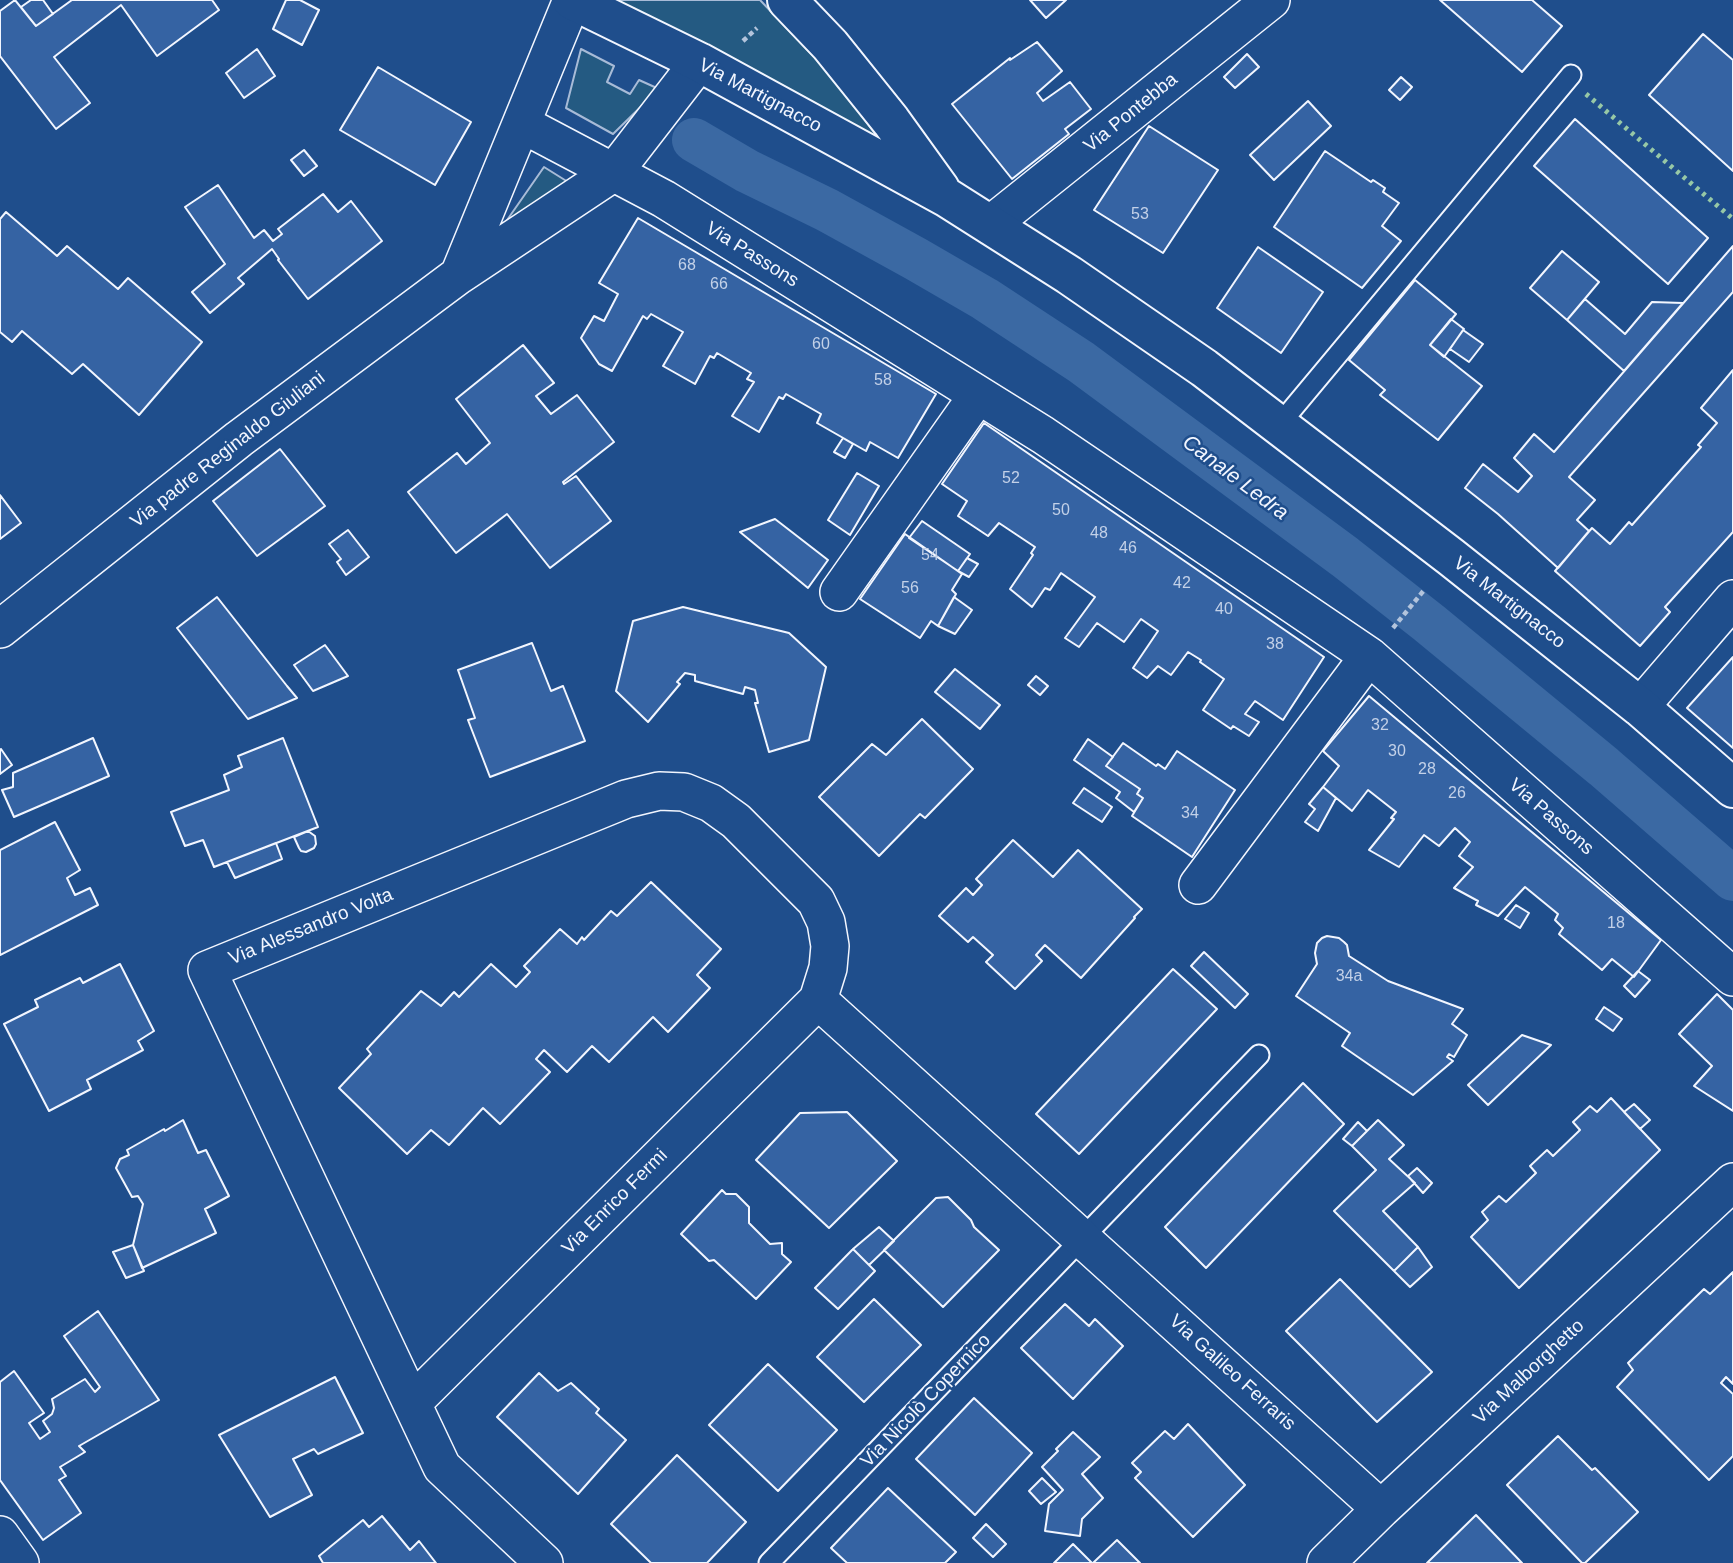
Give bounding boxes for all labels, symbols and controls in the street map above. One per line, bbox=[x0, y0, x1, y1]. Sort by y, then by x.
street label: Via Martignacco bbox=[695, 54, 825, 138]
street label: Via Pontebba bbox=[1080, 68, 1182, 158]
house number: 53 bbox=[1131, 205, 1149, 225]
street label: Via Passons bbox=[701, 217, 803, 293]
house number: 68 bbox=[678, 256, 696, 276]
house number: 66 bbox=[710, 275, 728, 295]
house number: 60 bbox=[812, 335, 830, 355]
street label: Via padre Reginaldo Giuliani bbox=[126, 367, 330, 533]
house number: 58 bbox=[874, 371, 892, 391]
water label: Canale Ledra bbox=[1177, 430, 1293, 526]
house number: 52 bbox=[1002, 469, 1020, 489]
house number: 50 bbox=[1052, 501, 1070, 521]
house number: 48 bbox=[1090, 524, 1108, 544]
house number: 46 bbox=[1119, 539, 1137, 559]
house number: 54 bbox=[921, 546, 939, 566]
street label: Via Martignacco bbox=[1448, 552, 1570, 654]
house number: 42 bbox=[1173, 574, 1191, 594]
house number: 56 bbox=[901, 579, 919, 599]
house number: 40 bbox=[1215, 600, 1233, 620]
house number: 38 bbox=[1266, 635, 1284, 655]
house number: 32 bbox=[1371, 716, 1389, 736]
house number: 30 bbox=[1388, 742, 1406, 762]
house number: 28 bbox=[1418, 760, 1436, 780]
street label: Via Passons bbox=[1504, 774, 1598, 860]
house number: 26 bbox=[1448, 784, 1466, 804]
house number: 34 bbox=[1181, 804, 1199, 824]
street label: Via Alessandro Volta bbox=[226, 884, 396, 970]
house number: 18 bbox=[1607, 914, 1625, 934]
house number: 34a bbox=[1336, 967, 1362, 987]
street label: Via Enrico Fermi bbox=[557, 1144, 673, 1260]
street label: Via Galileo Ferraris bbox=[1164, 1310, 1300, 1436]
street label: Via Malborghetto bbox=[1469, 1315, 1589, 1429]
street label: Via Nicolò Copernico bbox=[856, 1329, 996, 1473]

